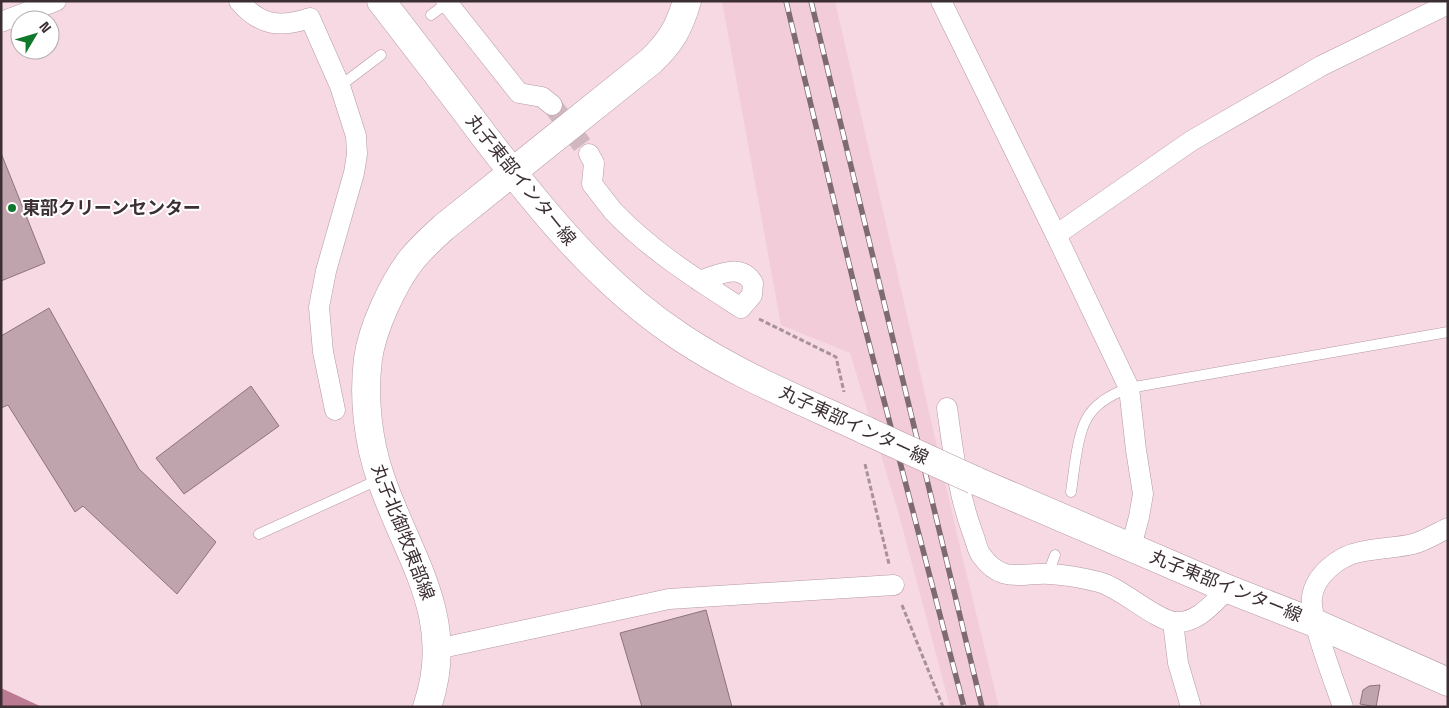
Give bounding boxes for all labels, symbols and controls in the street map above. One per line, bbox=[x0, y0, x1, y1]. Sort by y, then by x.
north arrow bbox=[10, 10, 60, 60]
text: N bbox=[35, 18, 55, 36]
street label: 丸子東部インター線 bbox=[461, 109, 581, 250]
place label: 東部クリーンセンター bbox=[22, 196, 201, 219]
marker: 東部クリーンセンター bbox=[6, 202, 18, 214]
street label: 丸子東部インター線 bbox=[776, 380, 932, 469]
street label: 丸子北御牧東部線 bbox=[367, 460, 440, 603]
street label: 丸子東部インター線 bbox=[1147, 545, 1306, 627]

